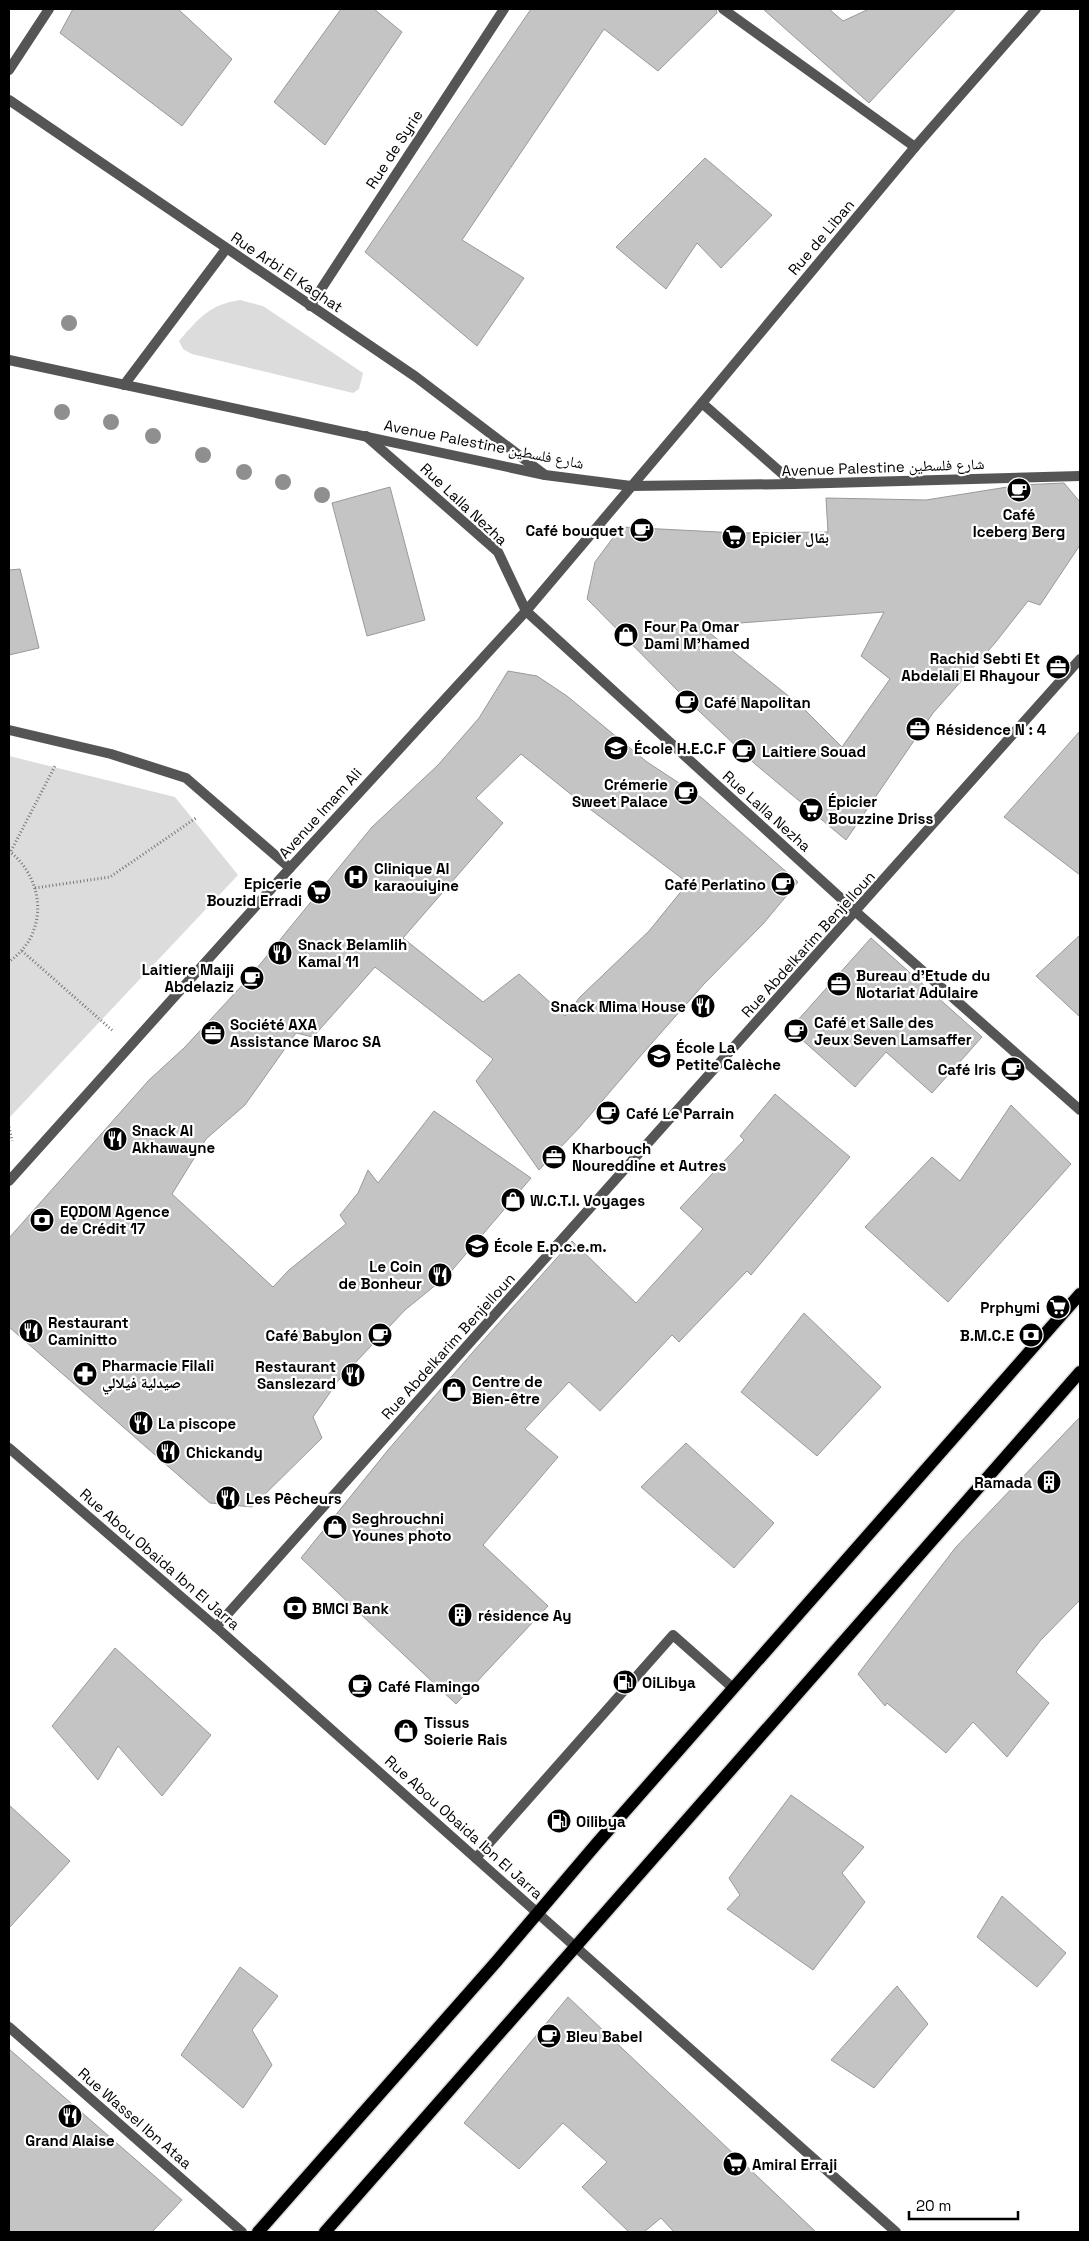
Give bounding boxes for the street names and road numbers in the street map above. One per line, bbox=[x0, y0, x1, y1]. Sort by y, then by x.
street label: Rue de Syrie bbox=[361, 106, 427, 192]
street label: Rue de Liban bbox=[784, 195, 858, 279]
street label: Rue Arbi El Kaghat bbox=[227, 228, 347, 317]
street label: Avenue Palestine شارع فلسطين bbox=[382, 415, 586, 474]
street label: Avenue Palestine شارع فلسطين bbox=[781, 454, 985, 481]
street label: Rue Lalla Nezha bbox=[416, 459, 512, 549]
street label: Avenue Imam Ali bbox=[274, 764, 366, 862]
street label: Rue Lalla Nezha bbox=[719, 766, 815, 856]
street label: Rue Abdelkarim Benjelloun bbox=[737, 867, 879, 1021]
street label: Rue Abdelkarim Benjelloun bbox=[377, 1269, 519, 1423]
street label: Rue Abou Obaida Ibn El Jarra bbox=[76, 1484, 244, 1634]
street label: Rue Abou Obaida Ibn El Jarra bbox=[381, 1751, 547, 1903]
street label: Rue Wassel Ibn Ataa bbox=[74, 2063, 196, 2173]

